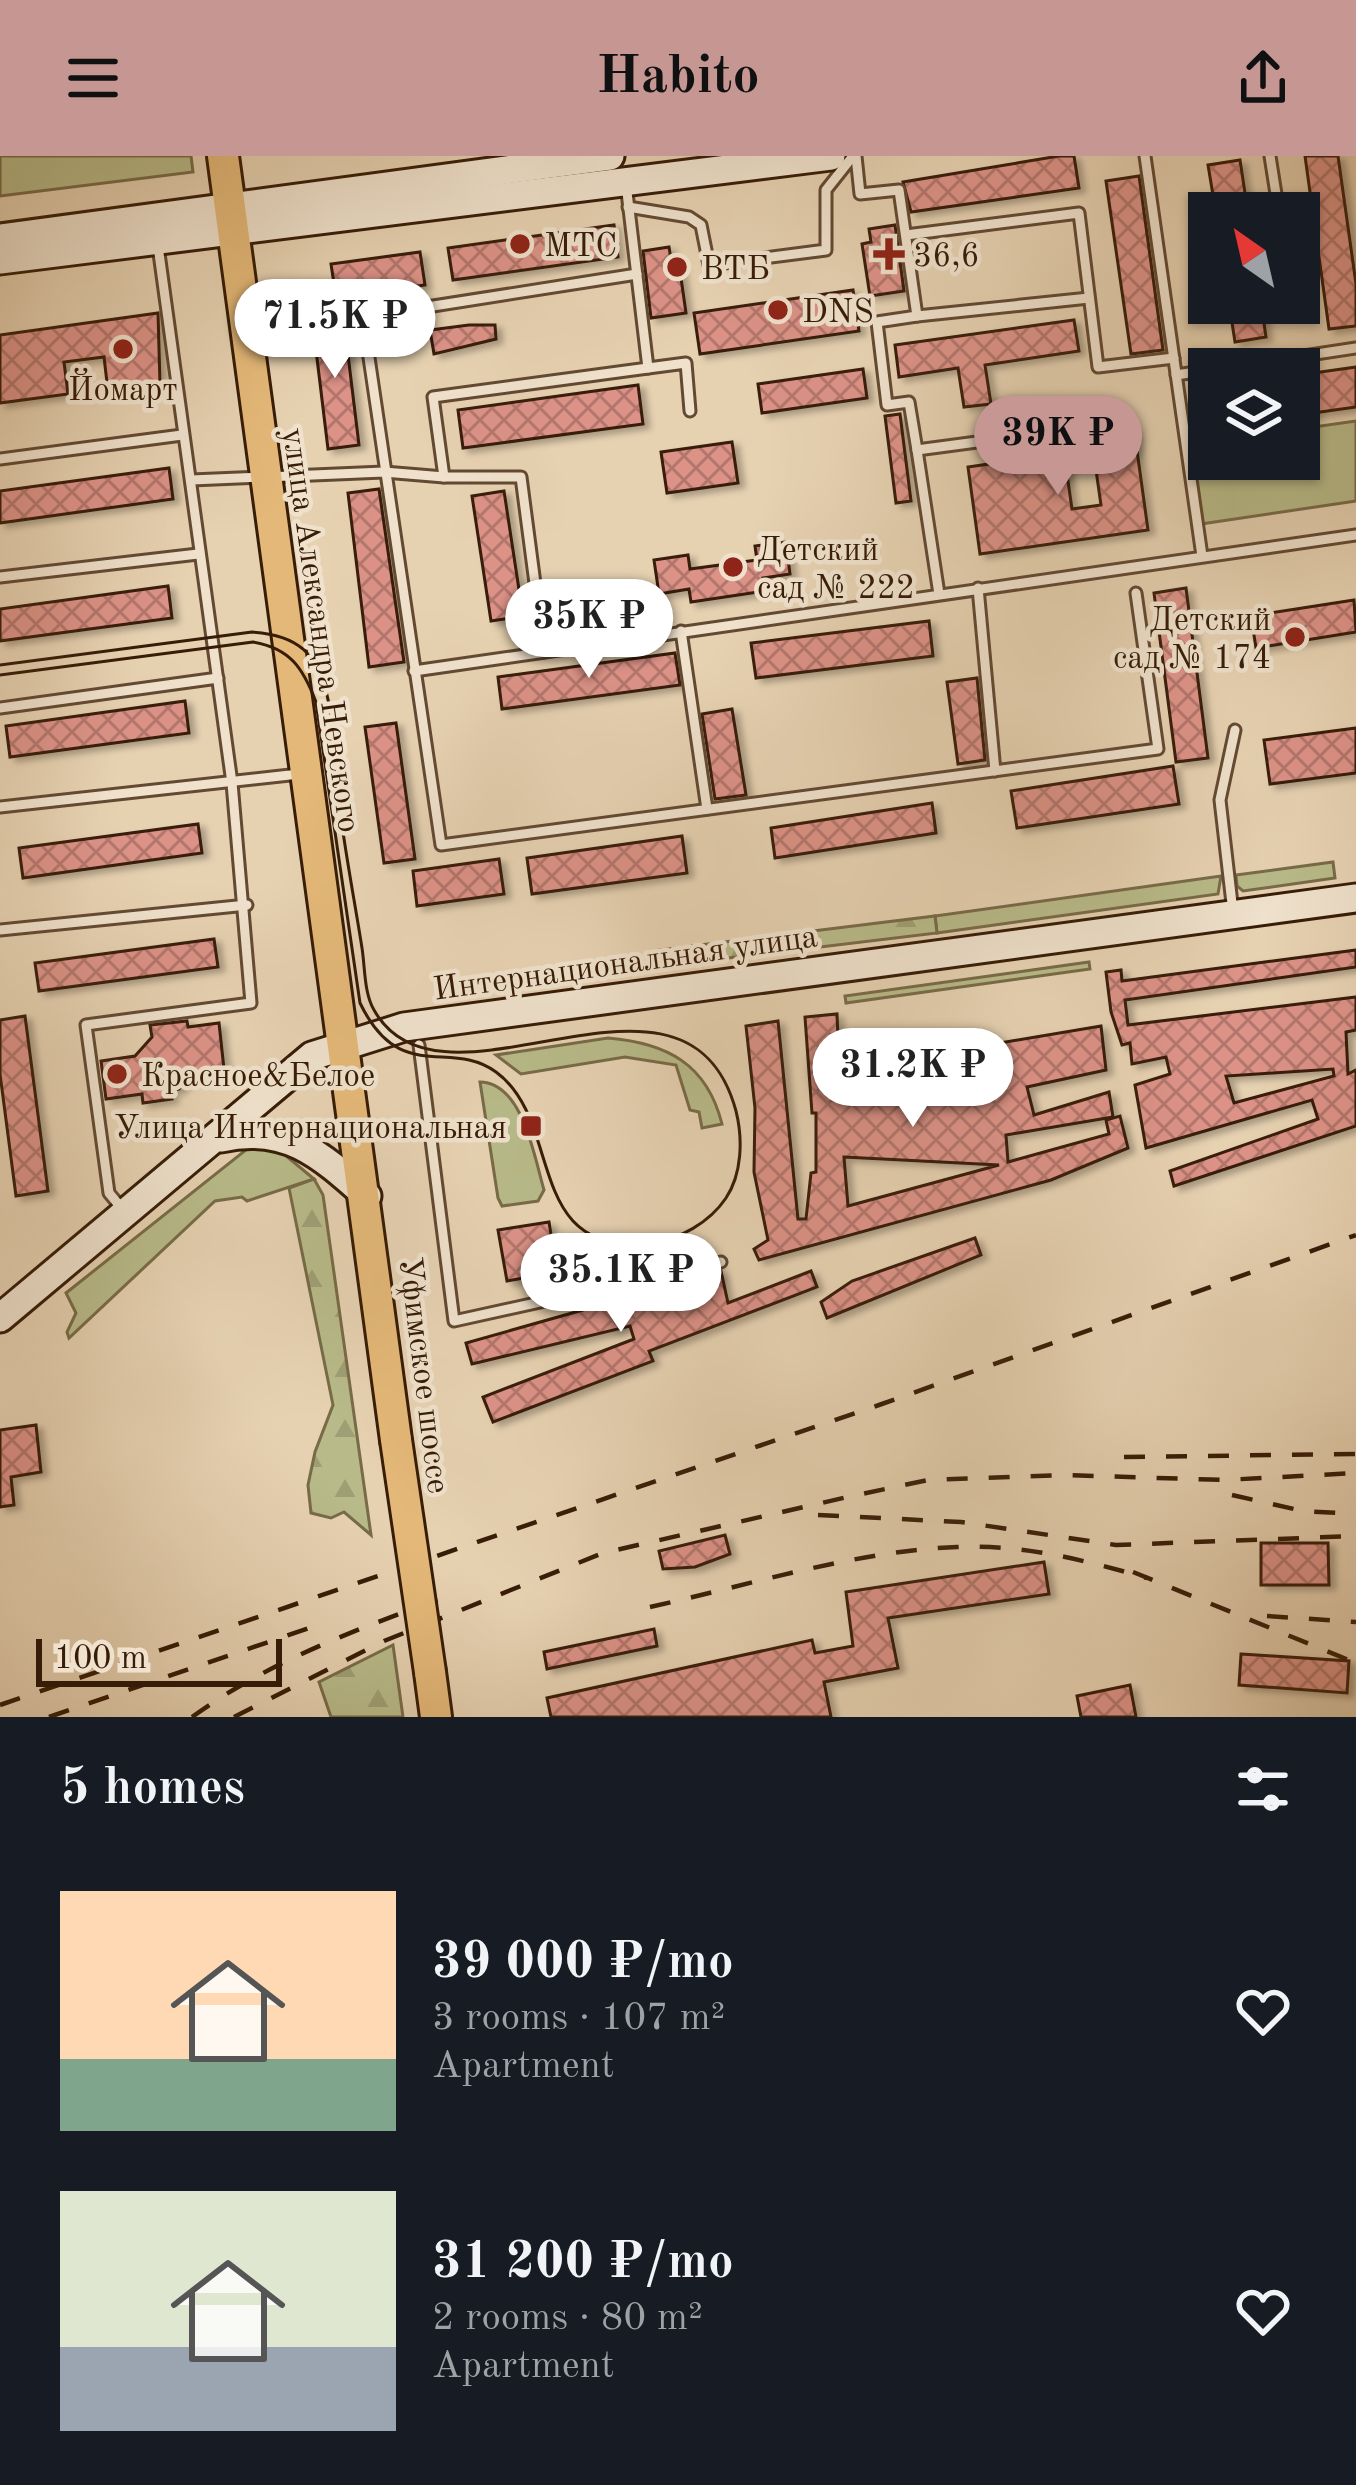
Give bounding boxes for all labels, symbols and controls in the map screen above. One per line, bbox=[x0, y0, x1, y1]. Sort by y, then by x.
icon: menu bbox=[60, 45, 126, 111]
icon: share bbox=[1230, 45, 1296, 111]
text: Habito bbox=[596, 51, 760, 105]
north arrow bbox=[1188, 192, 1320, 324]
map controls bbox=[1188, 192, 1320, 480]
marker: МТС bbox=[507, 231, 533, 257]
place label: МТС bbox=[544, 231, 617, 264]
marker: 36,6 bbox=[876, 241, 902, 267]
place label: 36,6 bbox=[913, 241, 980, 274]
marker: ВТБ bbox=[664, 254, 690, 280]
place label: ВТБ bbox=[701, 254, 770, 287]
pin: 71.5K ₽ bbox=[224, 279, 446, 381]
marker: DNS bbox=[765, 297, 791, 323]
place label: DNS bbox=[802, 297, 874, 330]
text: 71.5K ₽ bbox=[261, 298, 409, 337]
marker: Йомарт bbox=[110, 336, 136, 362]
button: layers bbox=[1188, 348, 1320, 480]
place label: Йомарт bbox=[68, 367, 178, 408]
pin: 39K ₽ bbox=[974, 396, 1142, 498]
text: 39K ₽ bbox=[1001, 415, 1115, 454]
street label: улица Александра Невского bbox=[275, 426, 364, 835]
place label: Детский сад № 222 bbox=[757, 535, 915, 606]
marker: Детский сад № 222 bbox=[720, 554, 746, 580]
pin: 35K ₽ bbox=[505, 579, 673, 681]
text: 35K ₽ bbox=[532, 598, 646, 637]
place label: Детский сад № 174 bbox=[1113, 605, 1271, 676]
marker: Детский сад № 174 bbox=[1282, 624, 1308, 650]
street label: Интернациональная улица bbox=[431, 921, 820, 1008]
pin: 31.2K ₽ bbox=[802, 1028, 1024, 1130]
text: 31.2K ₽ bbox=[839, 1047, 987, 1086]
marker: Красное&Белое bbox=[104, 1061, 130, 1087]
place label: Красное&Белое bbox=[141, 1061, 375, 1094]
place label: Улица Интернациональная bbox=[114, 1113, 507, 1146]
marker: Улица Интернациональная bbox=[518, 1113, 544, 1139]
pin: 35.1K ₽ bbox=[510, 1233, 732, 1335]
text: 35.1K ₽ bbox=[547, 1252, 695, 1291]
street label: Уфимское шоссе bbox=[392, 1255, 453, 1496]
scale bar bbox=[36, 1633, 282, 1686]
text: 100 m bbox=[54, 1643, 147, 1676]
icon: filters bbox=[1230, 1756, 1296, 1822]
text: 5 homes bbox=[60, 1764, 245, 1815]
text: 39 000 ₽/mo bbox=[432, 1938, 734, 1989]
icon: home bbox=[156, 1939, 300, 2083]
icon: heart bbox=[1230, 1978, 1296, 2044]
text: 3 rooms · 107 m² bbox=[432, 1999, 725, 2038]
text: Apartment bbox=[432, 2047, 615, 2086]
text: 31 200 ₽/mo bbox=[432, 2238, 734, 2289]
icon: home bbox=[156, 2239, 300, 2383]
icon: heart bbox=[1230, 2278, 1296, 2344]
text: 2 rooms · 80 m² bbox=[432, 2299, 703, 2338]
text: Apartment bbox=[432, 2347, 615, 2386]

